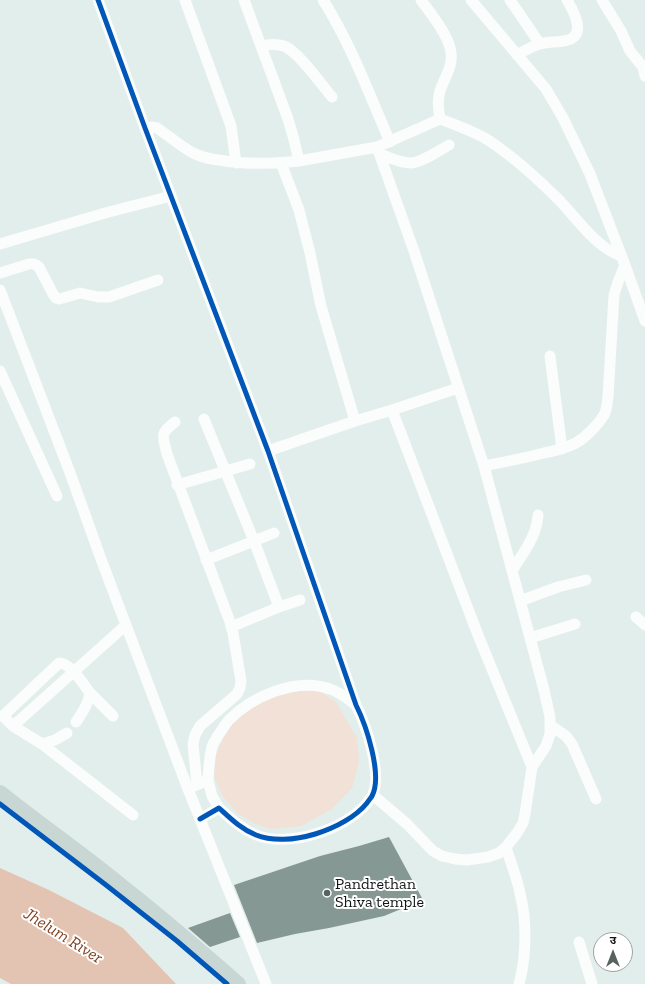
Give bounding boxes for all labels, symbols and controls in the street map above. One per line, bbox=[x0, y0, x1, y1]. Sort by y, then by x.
place label: Pandrethan Shiva temple bbox=[335, 874, 424, 912]
marker: Pandrethan Shiva temple bbox=[322, 888, 332, 898]
water label: Jhelum River bbox=[20, 904, 106, 968]
north arrow bbox=[593, 932, 633, 972]
text: उ bbox=[610, 934, 616, 947]

